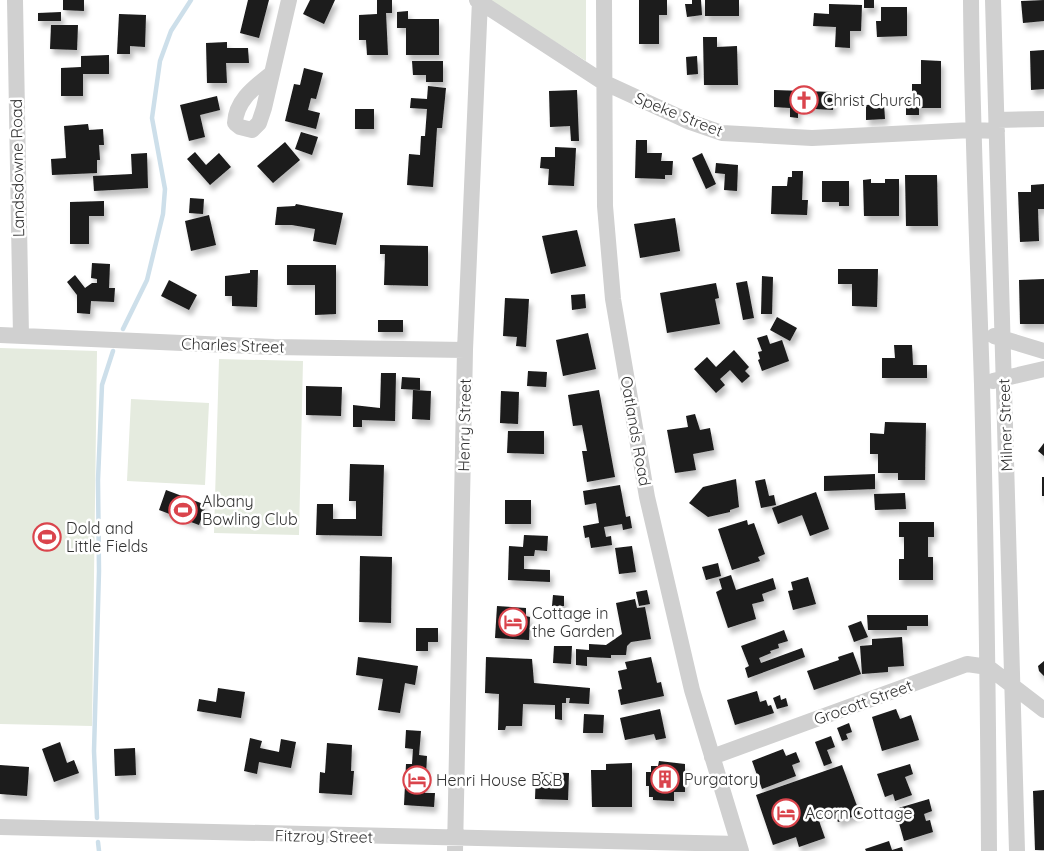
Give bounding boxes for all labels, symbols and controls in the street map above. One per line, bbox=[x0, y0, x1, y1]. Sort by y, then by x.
church icon: Christ Church bbox=[789, 85, 819, 115]
street label: Speke Street bbox=[632, 87, 726, 141]
place label: Christ Church bbox=[823, 90, 921, 110]
street label: Landsdowne Road bbox=[6, 99, 28, 237]
street label: Charles Street bbox=[181, 333, 285, 357]
street label: Oatlands Road bbox=[616, 374, 656, 488]
street label: Henry Street bbox=[453, 378, 475, 472]
street label: Milner Street bbox=[993, 378, 1017, 472]
place label: Albany Bowling Club bbox=[202, 491, 298, 529]
sports icon: Albany Bowling Club bbox=[168, 495, 198, 525]
place label: Dold and Little Fields bbox=[66, 518, 148, 556]
sports icon: Dold and Little Fields bbox=[32, 522, 62, 552]
place label: Cottage in the Garden bbox=[532, 603, 615, 641]
hotel icon: Cottage in the Garden bbox=[498, 607, 528, 637]
street label: Grocott Street bbox=[811, 675, 915, 729]
building icon: Purgatory bbox=[650, 764, 680, 794]
hotel icon: Henri House B&B bbox=[402, 765, 432, 795]
place label: Purgatory bbox=[684, 769, 758, 789]
place label: Henri House B&B bbox=[436, 770, 563, 790]
hotel icon: Acorn Cottage bbox=[771, 798, 801, 828]
place label: Acorn Cottage bbox=[805, 803, 912, 823]
street label: Fitzroy Street bbox=[275, 825, 373, 847]

